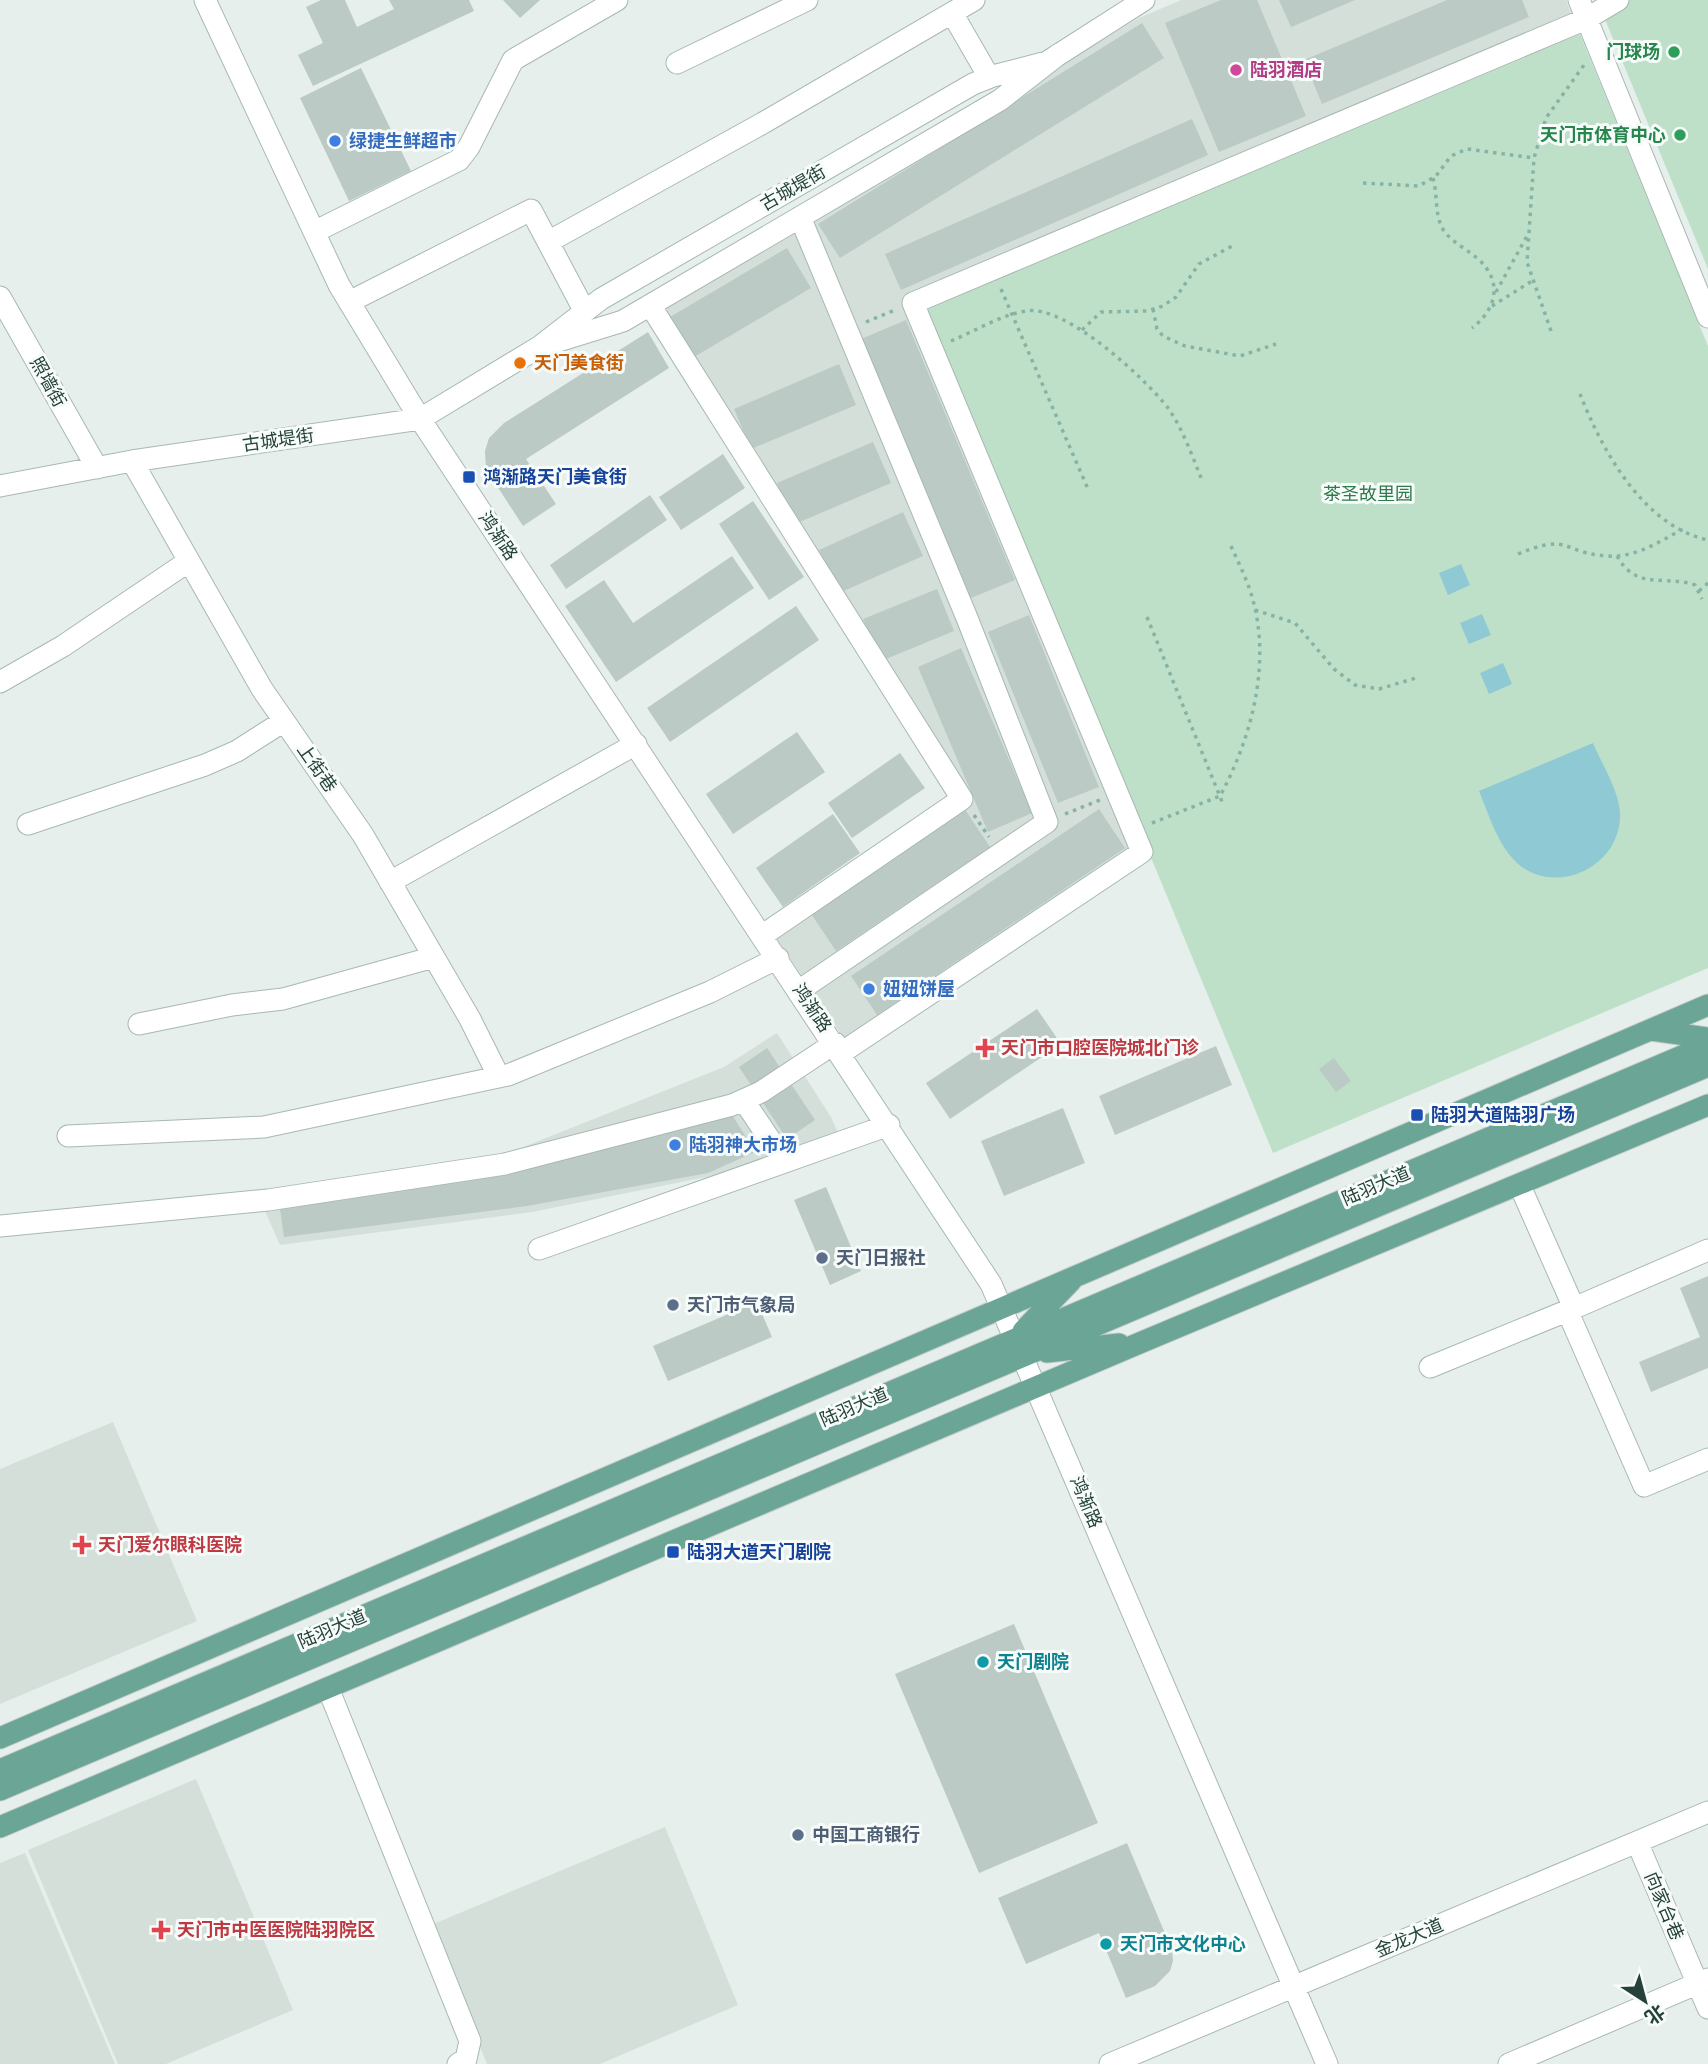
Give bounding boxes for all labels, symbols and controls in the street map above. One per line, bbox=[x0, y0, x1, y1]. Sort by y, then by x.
place label: 门球场 bbox=[1606, 42, 1660, 65]
marker: 门球场 bbox=[1666, 44, 1682, 60]
place label: 陆羽酒店 bbox=[1250, 60, 1322, 83]
marker: 陆羽酒店 bbox=[1228, 62, 1244, 78]
place label: 天门市体育中心 bbox=[1540, 125, 1666, 148]
marker: 天门市体育中心 bbox=[1672, 127, 1688, 143]
place label: 绿捷生鲜超市 bbox=[349, 131, 457, 154]
marker: 绿捷生鲜超市 bbox=[327, 133, 343, 149]
street label: 古城堤街 bbox=[757, 161, 831, 217]
place label: 天门美食街 bbox=[534, 353, 624, 376]
street label: 照墙街 bbox=[24, 354, 70, 412]
marker: 天门美食街 bbox=[512, 355, 528, 371]
street label: 古城堤街 bbox=[241, 425, 315, 458]
place label: 鸿渐路天门美食街 bbox=[483, 467, 627, 490]
marker: 鸿渐路天门美食街 bbox=[461, 469, 477, 485]
park label: 茶圣故里园 bbox=[1323, 484, 1413, 507]
street label: 鸿渐路 bbox=[472, 508, 521, 566]
street label: 上街巷 bbox=[291, 740, 341, 798]
place label: 妞妞饼屋 bbox=[883, 979, 955, 1002]
street label: 鸿渐路 bbox=[786, 980, 835, 1038]
marker: 妞妞饼屋 bbox=[861, 981, 877, 997]
marker: 天门市口腔医院城北门诊 bbox=[975, 1038, 995, 1058]
place label: 天门市口腔医院城北门诊 bbox=[1001, 1038, 1199, 1061]
place label: 陆羽大道陆羽广场 bbox=[1431, 1105, 1575, 1128]
marker: 陆羽大道陆羽广场 bbox=[1409, 1107, 1425, 1123]
place label: 陆羽神大市场 bbox=[689, 1135, 797, 1158]
marker: 陆羽神大市场 bbox=[667, 1137, 683, 1153]
street label: 陆羽大道 bbox=[1339, 1163, 1414, 1212]
place label: 天门日报社 bbox=[836, 1248, 926, 1271]
marker: 天门日报社 bbox=[814, 1250, 830, 1266]
place label: 天门市气象局 bbox=[687, 1295, 795, 1318]
marker: 天门市气象局 bbox=[665, 1297, 681, 1313]
street label: 陆羽大道 bbox=[817, 1384, 892, 1433]
street label: 鸿渐路 bbox=[1063, 1473, 1106, 1532]
marker: 天门爱尔眼科医院 bbox=[72, 1535, 92, 1555]
place label: 天门爱尔眼科医院 bbox=[98, 1535, 242, 1558]
place label: 陆羽大道天门剧院 bbox=[687, 1542, 831, 1565]
marker: 陆羽大道天门剧院 bbox=[665, 1544, 681, 1560]
street label: 陆羽大道 bbox=[295, 1606, 370, 1655]
place label: 天门剧院 bbox=[997, 1652, 1069, 1675]
marker: 天门剧院 bbox=[975, 1654, 991, 1670]
place label: 中国工商银行 bbox=[812, 1824, 920, 1848]
marker: 中国工商银行 bbox=[790, 1827, 806, 1843]
street label: 向家台巷 bbox=[1638, 1869, 1687, 1944]
street label: 金龙大道 bbox=[1372, 1915, 1447, 1964]
marker: 天门市中医医院陆羽院区 bbox=[151, 1920, 171, 1940]
place label: 天门市中医医院陆羽院区 bbox=[177, 1920, 375, 1943]
place label: 天门市文化中心 bbox=[1120, 1934, 1246, 1957]
marker: 天门市文化中心 bbox=[1098, 1936, 1114, 1952]
north arrow bbox=[1610, 1966, 1680, 2036]
text: 北 bbox=[1639, 1998, 1669, 2028]

